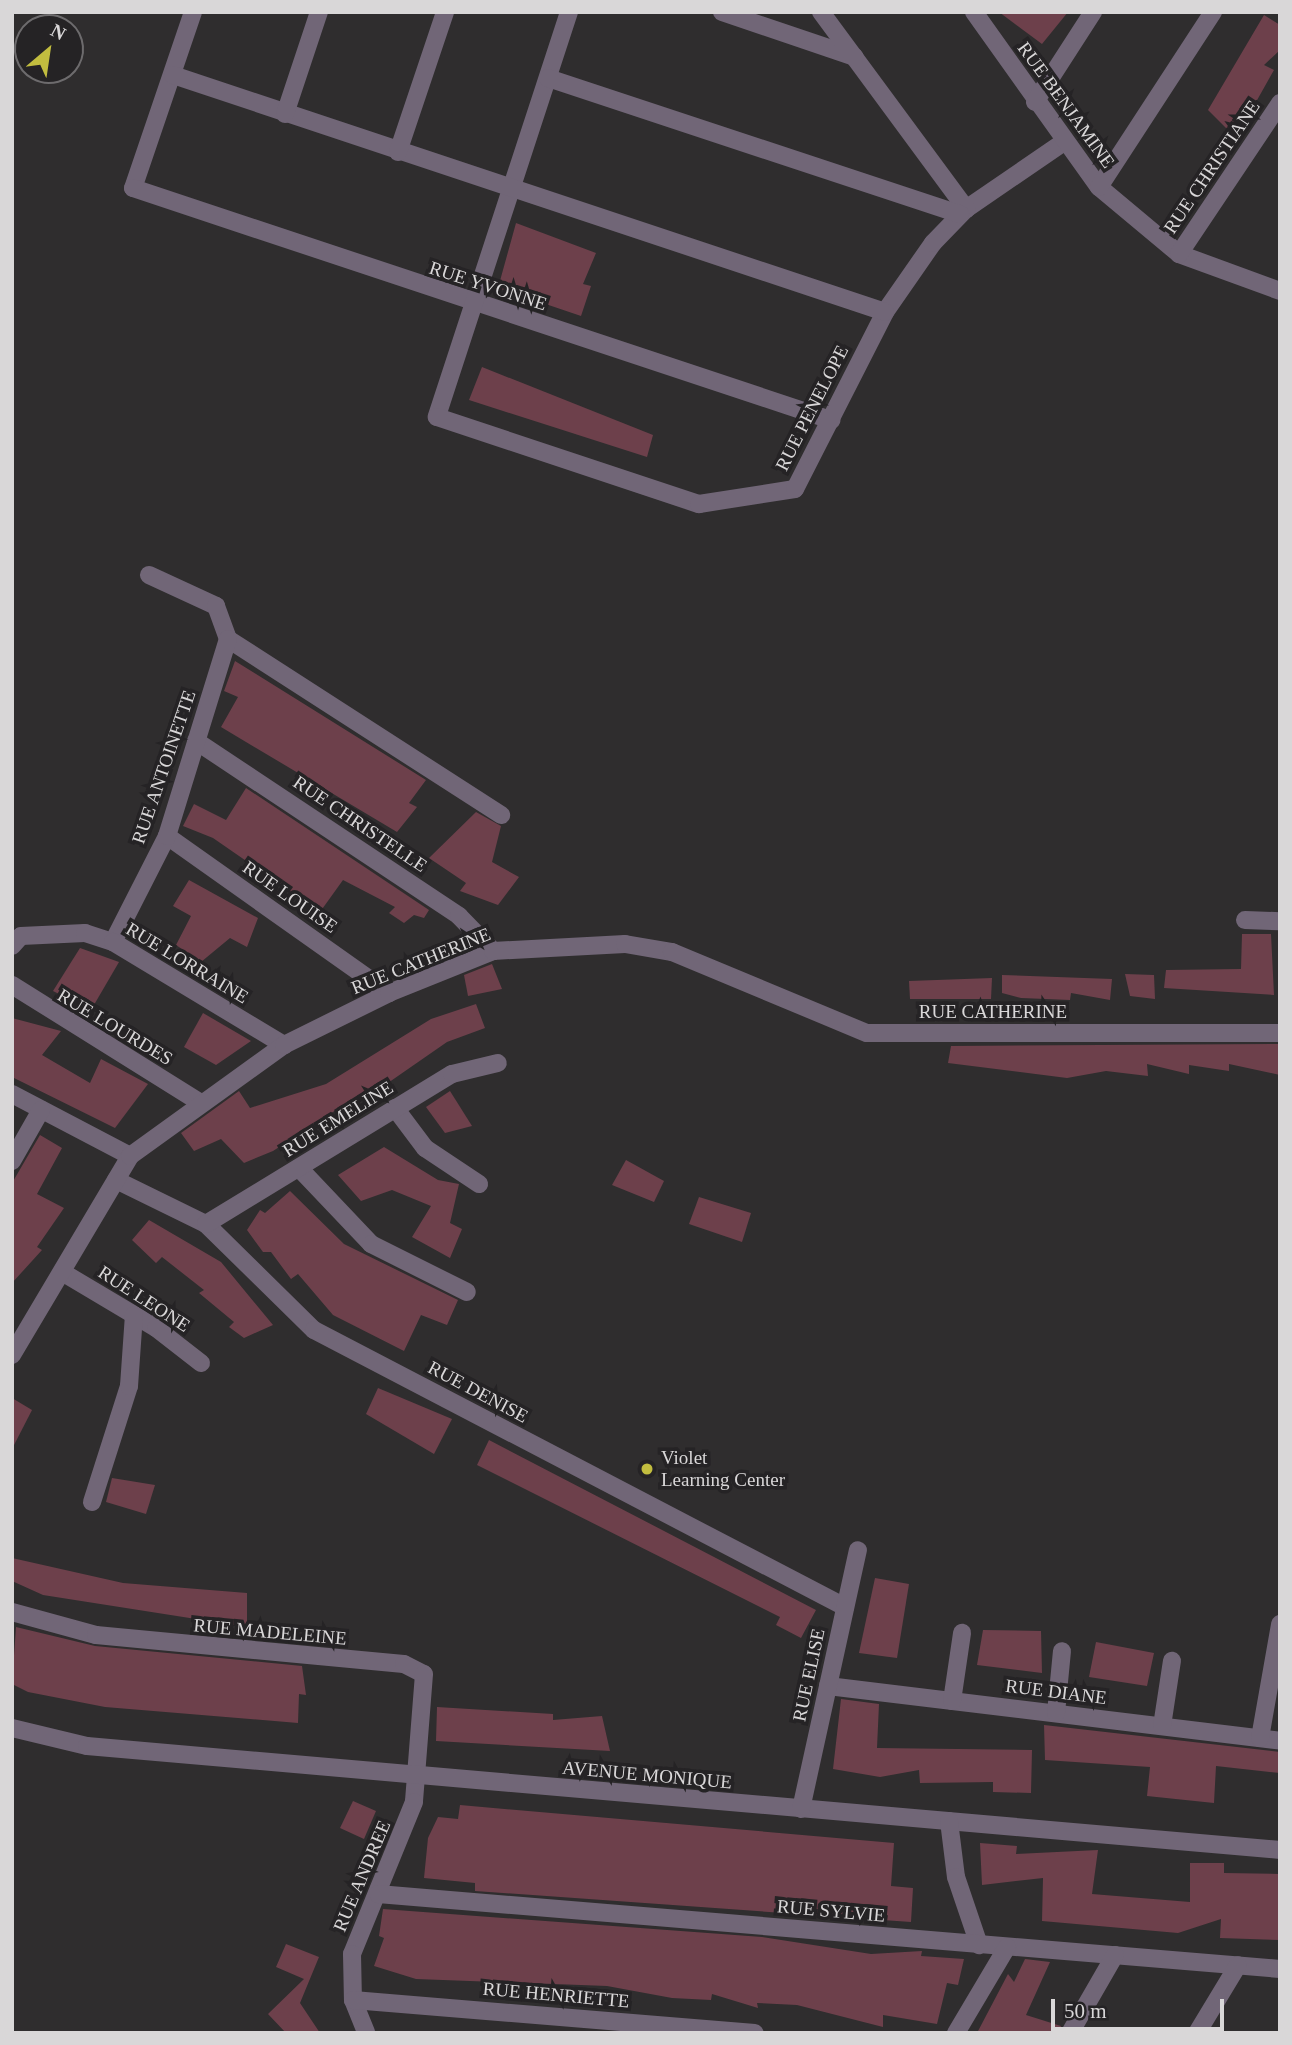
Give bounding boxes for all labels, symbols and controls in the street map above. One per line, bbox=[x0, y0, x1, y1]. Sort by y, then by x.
north arrow bbox=[14, 14, 84, 84]
text: N bbox=[47, 19, 70, 44]
street label: RUE BENJAMINE bbox=[1013, 37, 1119, 173]
street label: RUE CHRISTIANE bbox=[1159, 96, 1265, 238]
street label: RUE YVONNE bbox=[426, 256, 550, 316]
street label: RUE PENELOPE bbox=[771, 341, 853, 475]
street label: RUE ANTOINETTE bbox=[127, 687, 201, 847]
street label: RUE CHRISTELLE bbox=[289, 771, 431, 877]
street label: RUE LOUISE bbox=[238, 856, 342, 938]
street label: RUE LORRAINE bbox=[122, 917, 252, 1009]
street label: RUE CATHERINE bbox=[348, 923, 494, 999]
street label: RUE LOURDES bbox=[53, 984, 177, 1070]
street label: RUE CATHERINE bbox=[919, 1001, 1067, 1023]
street label: RUE EMELINE bbox=[278, 1076, 398, 1162]
street label: RUE LEONE bbox=[94, 1261, 194, 1337]
street label: RUE DENISE bbox=[424, 1356, 532, 1428]
place label: Violet Learning Center bbox=[661, 1447, 785, 1491]
marker: Violet Learning Center bbox=[639, 1461, 655, 1477]
street label: RUE MADELEINE bbox=[193, 1614, 347, 1650]
street label: RUE ELISE bbox=[788, 1626, 830, 1724]
street label: RUE DIANE bbox=[1004, 1674, 1108, 1710]
street label: AVENUE MONIQUE bbox=[561, 1756, 733, 1794]
street label: RUE ANDREE bbox=[328, 1816, 396, 1936]
street label: RUE SYLVIE bbox=[776, 1895, 886, 1927]
street label: RUE HENRIETTE bbox=[482, 1977, 630, 2013]
scale bar bbox=[1054, 1986, 1227, 2030]
text: 50 m bbox=[1064, 1999, 1107, 2023]

